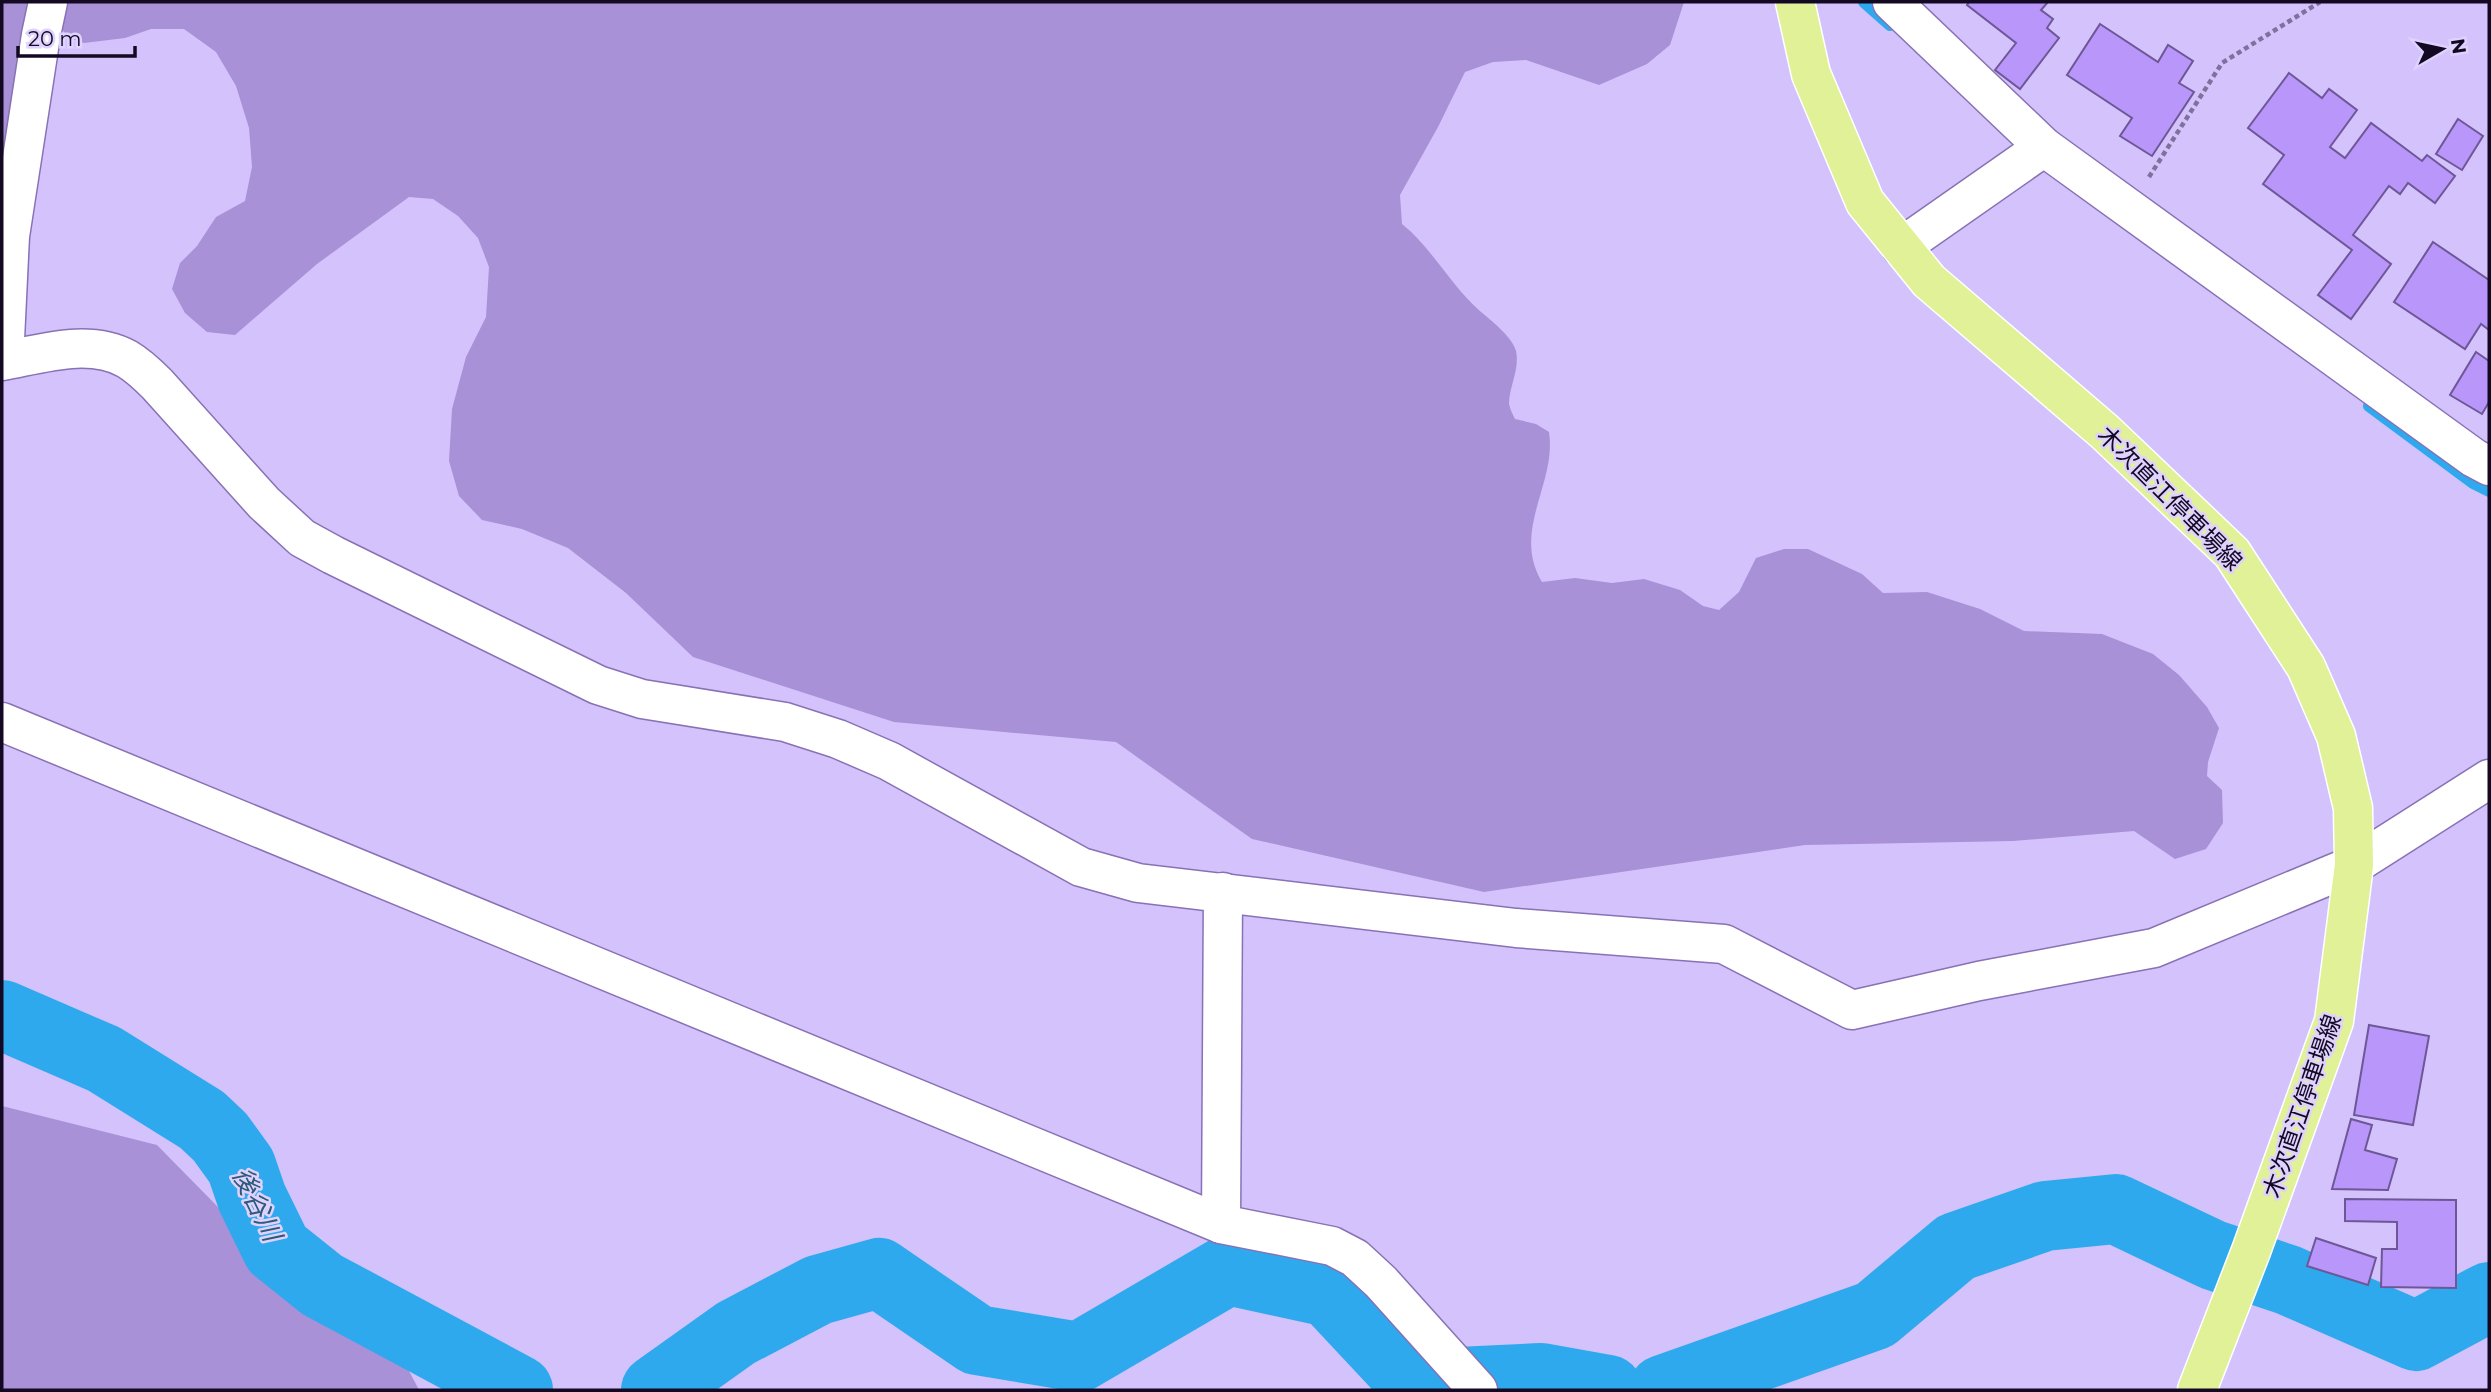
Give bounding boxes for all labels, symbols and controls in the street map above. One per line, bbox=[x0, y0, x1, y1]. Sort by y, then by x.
scale bar bbox=[18, 14, 135, 58]
north arrow bbox=[2407, 14, 2477, 84]
text: 20 m bbox=[28, 26, 82, 51]
text: N bbox=[2446, 37, 2471, 56]
street label: 木次直江停車場線 bbox=[2092, 420, 2248, 576]
street label: 木次直江停車場線 bbox=[2257, 1011, 2347, 1201]
water label: 後谷川 bbox=[226, 1162, 290, 1249]

